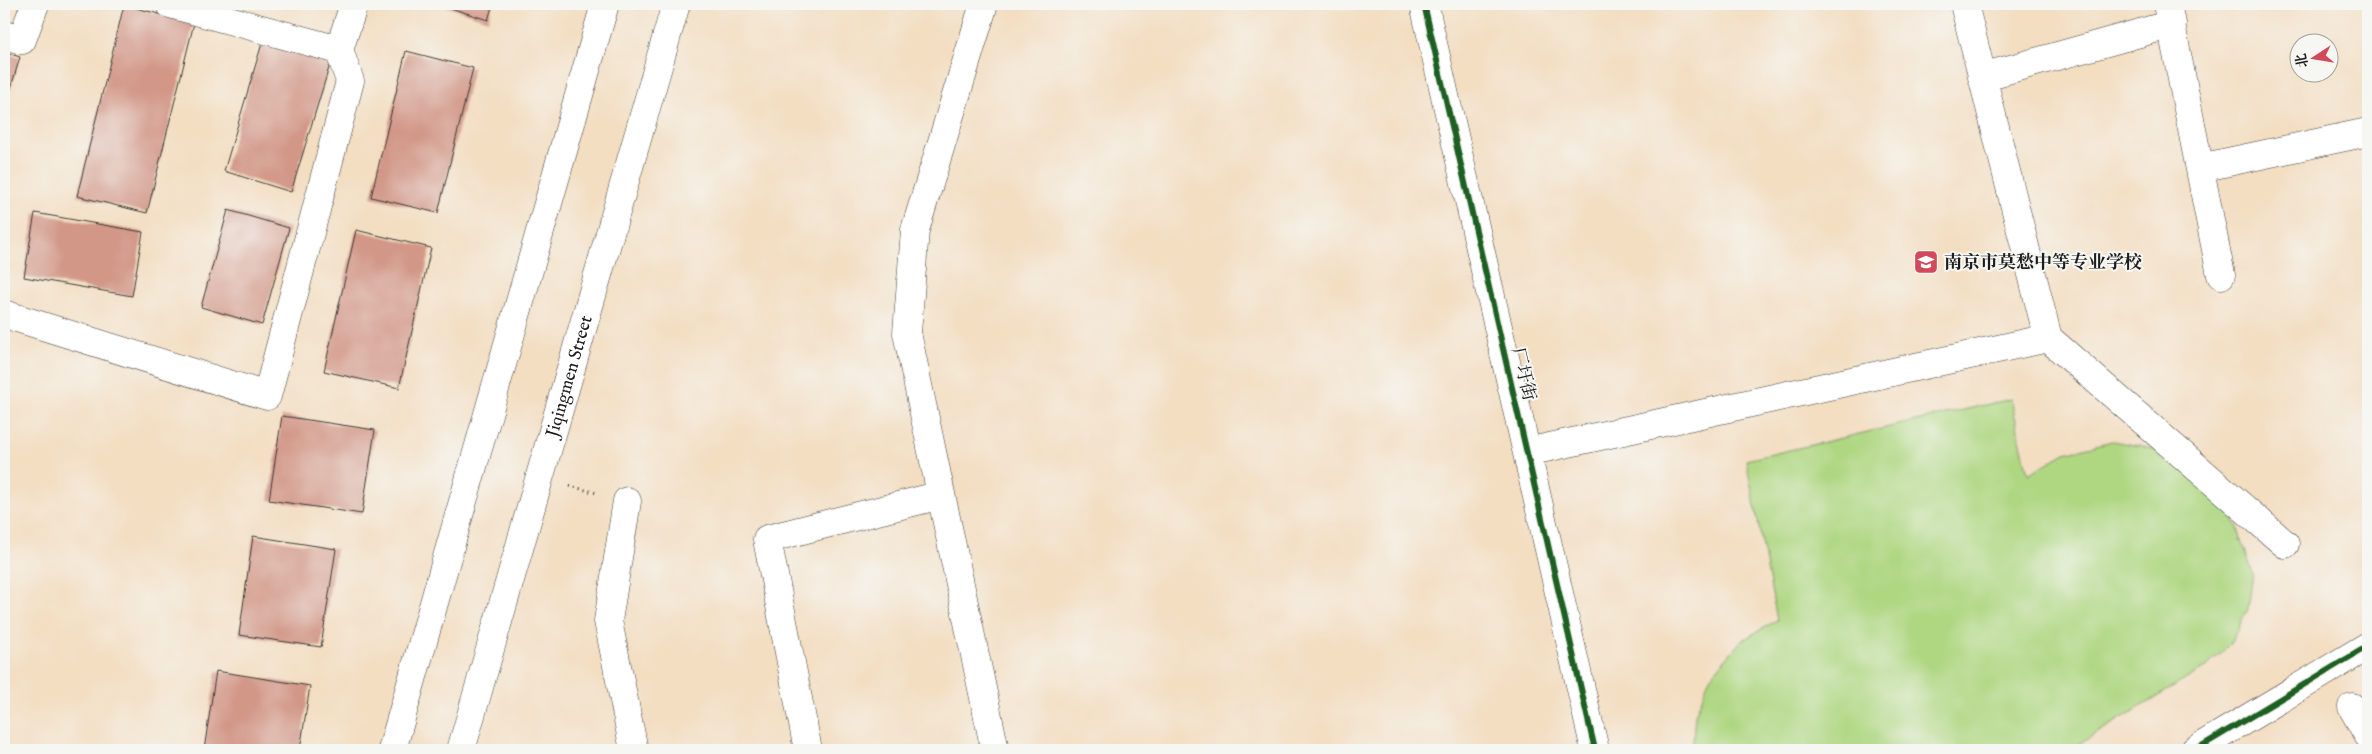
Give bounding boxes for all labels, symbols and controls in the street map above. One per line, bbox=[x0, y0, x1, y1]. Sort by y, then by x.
north arrow bbox=[2290, 32, 2340, 82]
text: 北 bbox=[2292, 52, 2313, 69]
school or university icon: 南京市莫愁中等专业学校 bbox=[1913, 249, 1939, 275]
place label: 南京市莫愁中等专业学校 bbox=[1944, 252, 2142, 275]
street label: Jiqingmen Street bbox=[541, 313, 599, 442]
street label: 厂圩街 bbox=[1505, 345, 1540, 403]

